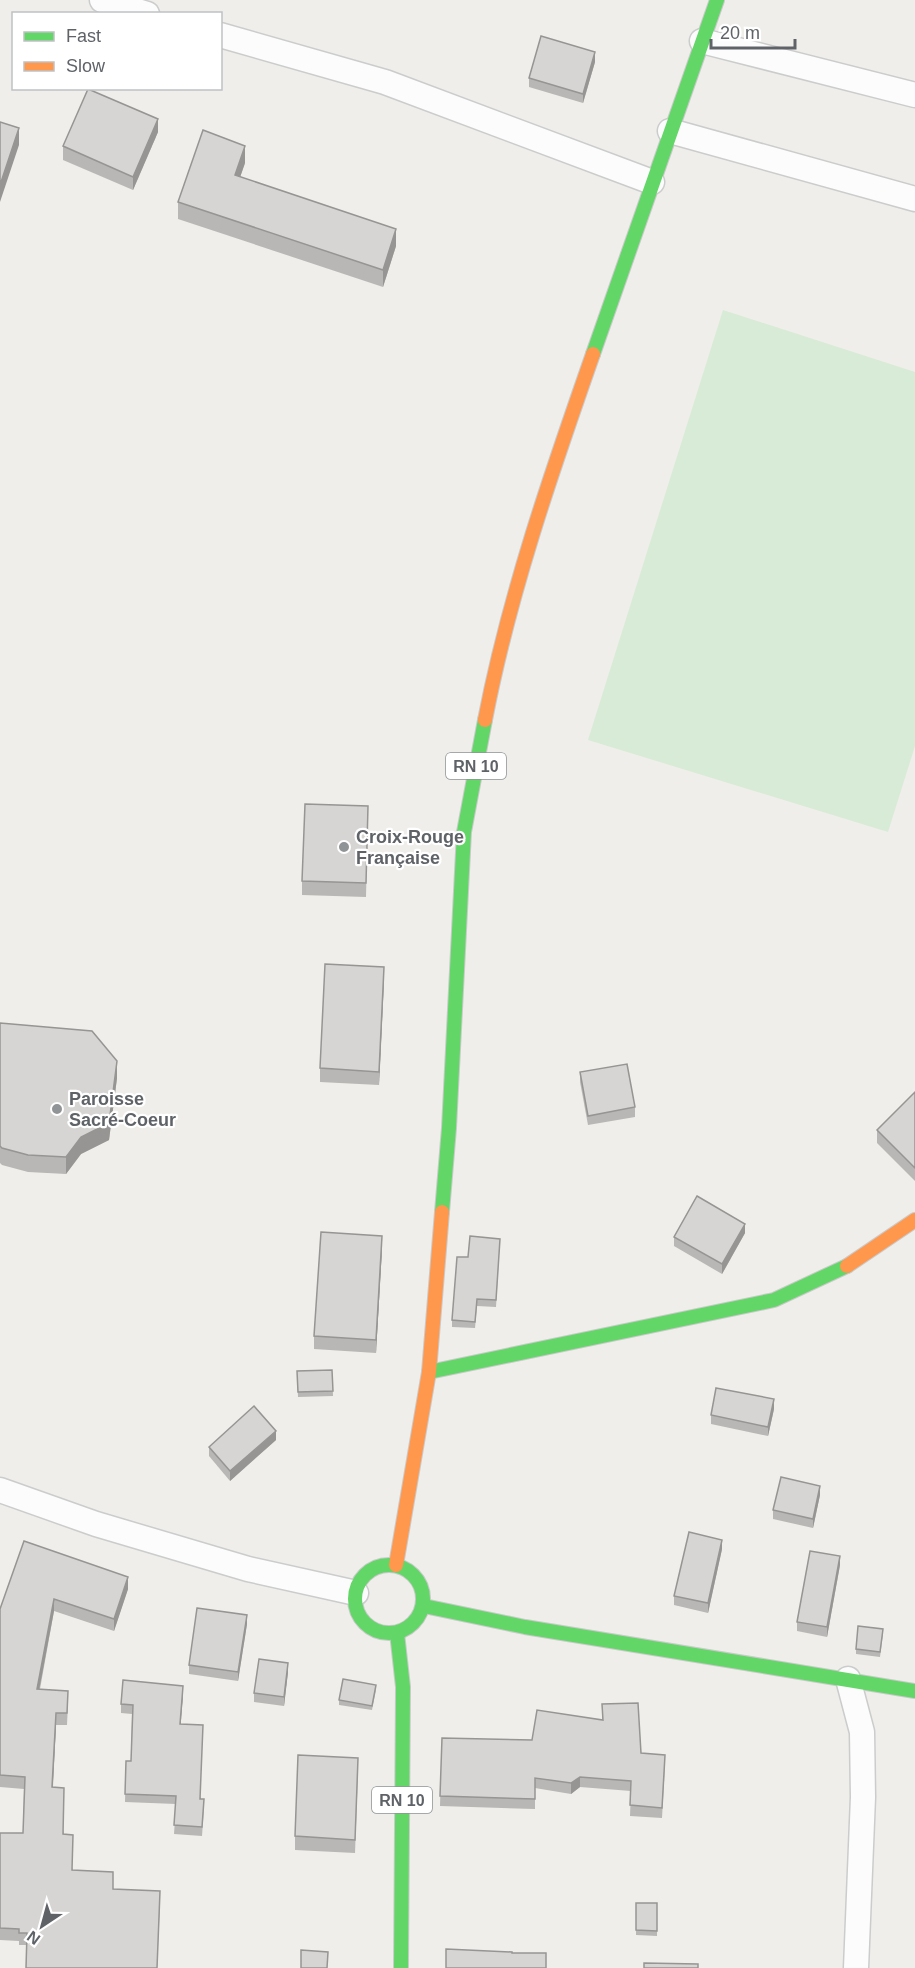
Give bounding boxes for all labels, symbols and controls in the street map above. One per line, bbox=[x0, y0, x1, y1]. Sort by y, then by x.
legend bbox=[12, 12, 222, 90]
scale bar bbox=[711, 12, 795, 50]
text: 20 m bbox=[720, 23, 760, 43]
text: Fast bbox=[66, 26, 101, 46]
text: Slow bbox=[66, 56, 106, 76]
road number: RN 10 bbox=[446, 753, 506, 779]
place label: Croix-Rouge Française bbox=[356, 827, 464, 868]
marker: Croix-Rouge Française bbox=[337, 840, 351, 854]
place label: Paroisse Sacré-Coeur bbox=[69, 1089, 176, 1130]
marker: Paroisse Sacré-Coeur bbox=[50, 1102, 64, 1116]
road number: RN 10 bbox=[372, 1787, 432, 1813]
north arrow bbox=[12, 1896, 72, 1956]
text: N bbox=[24, 1927, 43, 1948]

